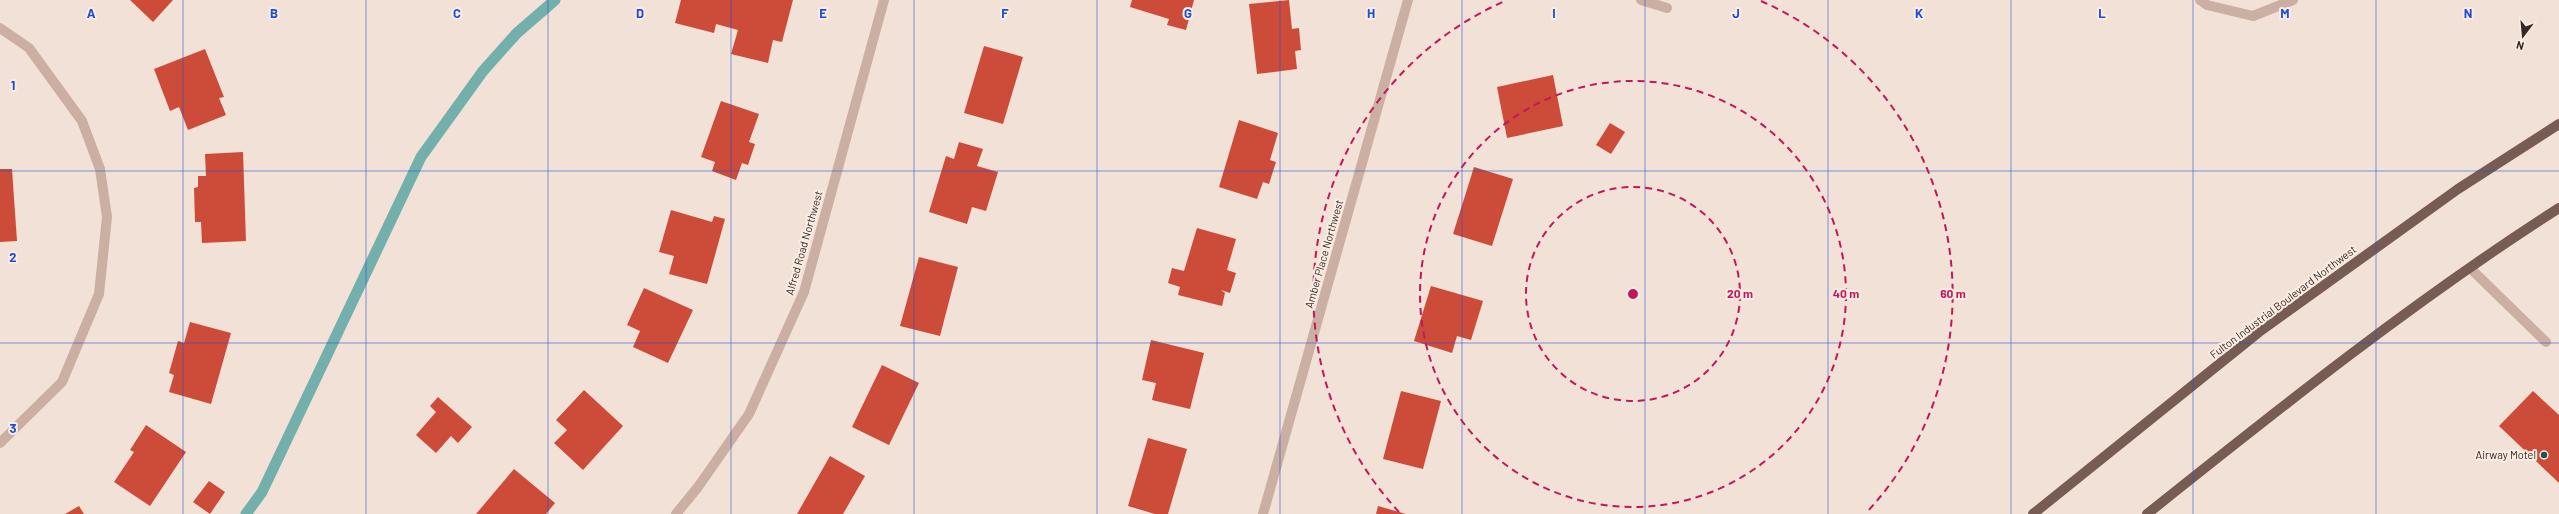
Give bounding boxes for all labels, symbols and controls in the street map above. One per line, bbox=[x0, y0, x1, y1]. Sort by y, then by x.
text: A bbox=[87, 5, 96, 21]
text: B bbox=[270, 5, 278, 21]
text: C bbox=[453, 5, 461, 21]
text: D bbox=[636, 5, 644, 21]
text: E bbox=[819, 5, 827, 21]
text: F bbox=[1001, 5, 1009, 21]
text: G bbox=[1184, 5, 1192, 21]
text: H bbox=[1367, 5, 1375, 21]
text: I bbox=[1552, 5, 1556, 21]
text: J bbox=[1732, 5, 1740, 21]
text: K bbox=[1915, 5, 1923, 21]
text: L bbox=[2098, 5, 2106, 21]
text: M bbox=[2280, 5, 2290, 21]
text: N bbox=[2464, 5, 2472, 21]
north arrow bbox=[2503, 16, 2543, 56]
text: N bbox=[2515, 39, 2525, 53]
text: 1 bbox=[11, 77, 15, 93]
street label: Alfred Road Northwest bbox=[782, 189, 825, 297]
street label: Amber Place Northwest bbox=[1302, 198, 1345, 310]
street label: Fulton Industrial Boulevard Northwest bbox=[2207, 242, 2358, 361]
text: 2 bbox=[9, 249, 17, 265]
text: 20 m bbox=[1727, 286, 1753, 300]
text: 40 m bbox=[1833, 286, 1859, 300]
text: 60 m bbox=[1940, 286, 1966, 300]
centre of rings bbox=[1626, 287, 1640, 301]
text: 3 bbox=[9, 420, 17, 436]
place label: Airway Motel bbox=[2476, 448, 2536, 461]
marker: Airway Motel bbox=[2539, 450, 2549, 460]

